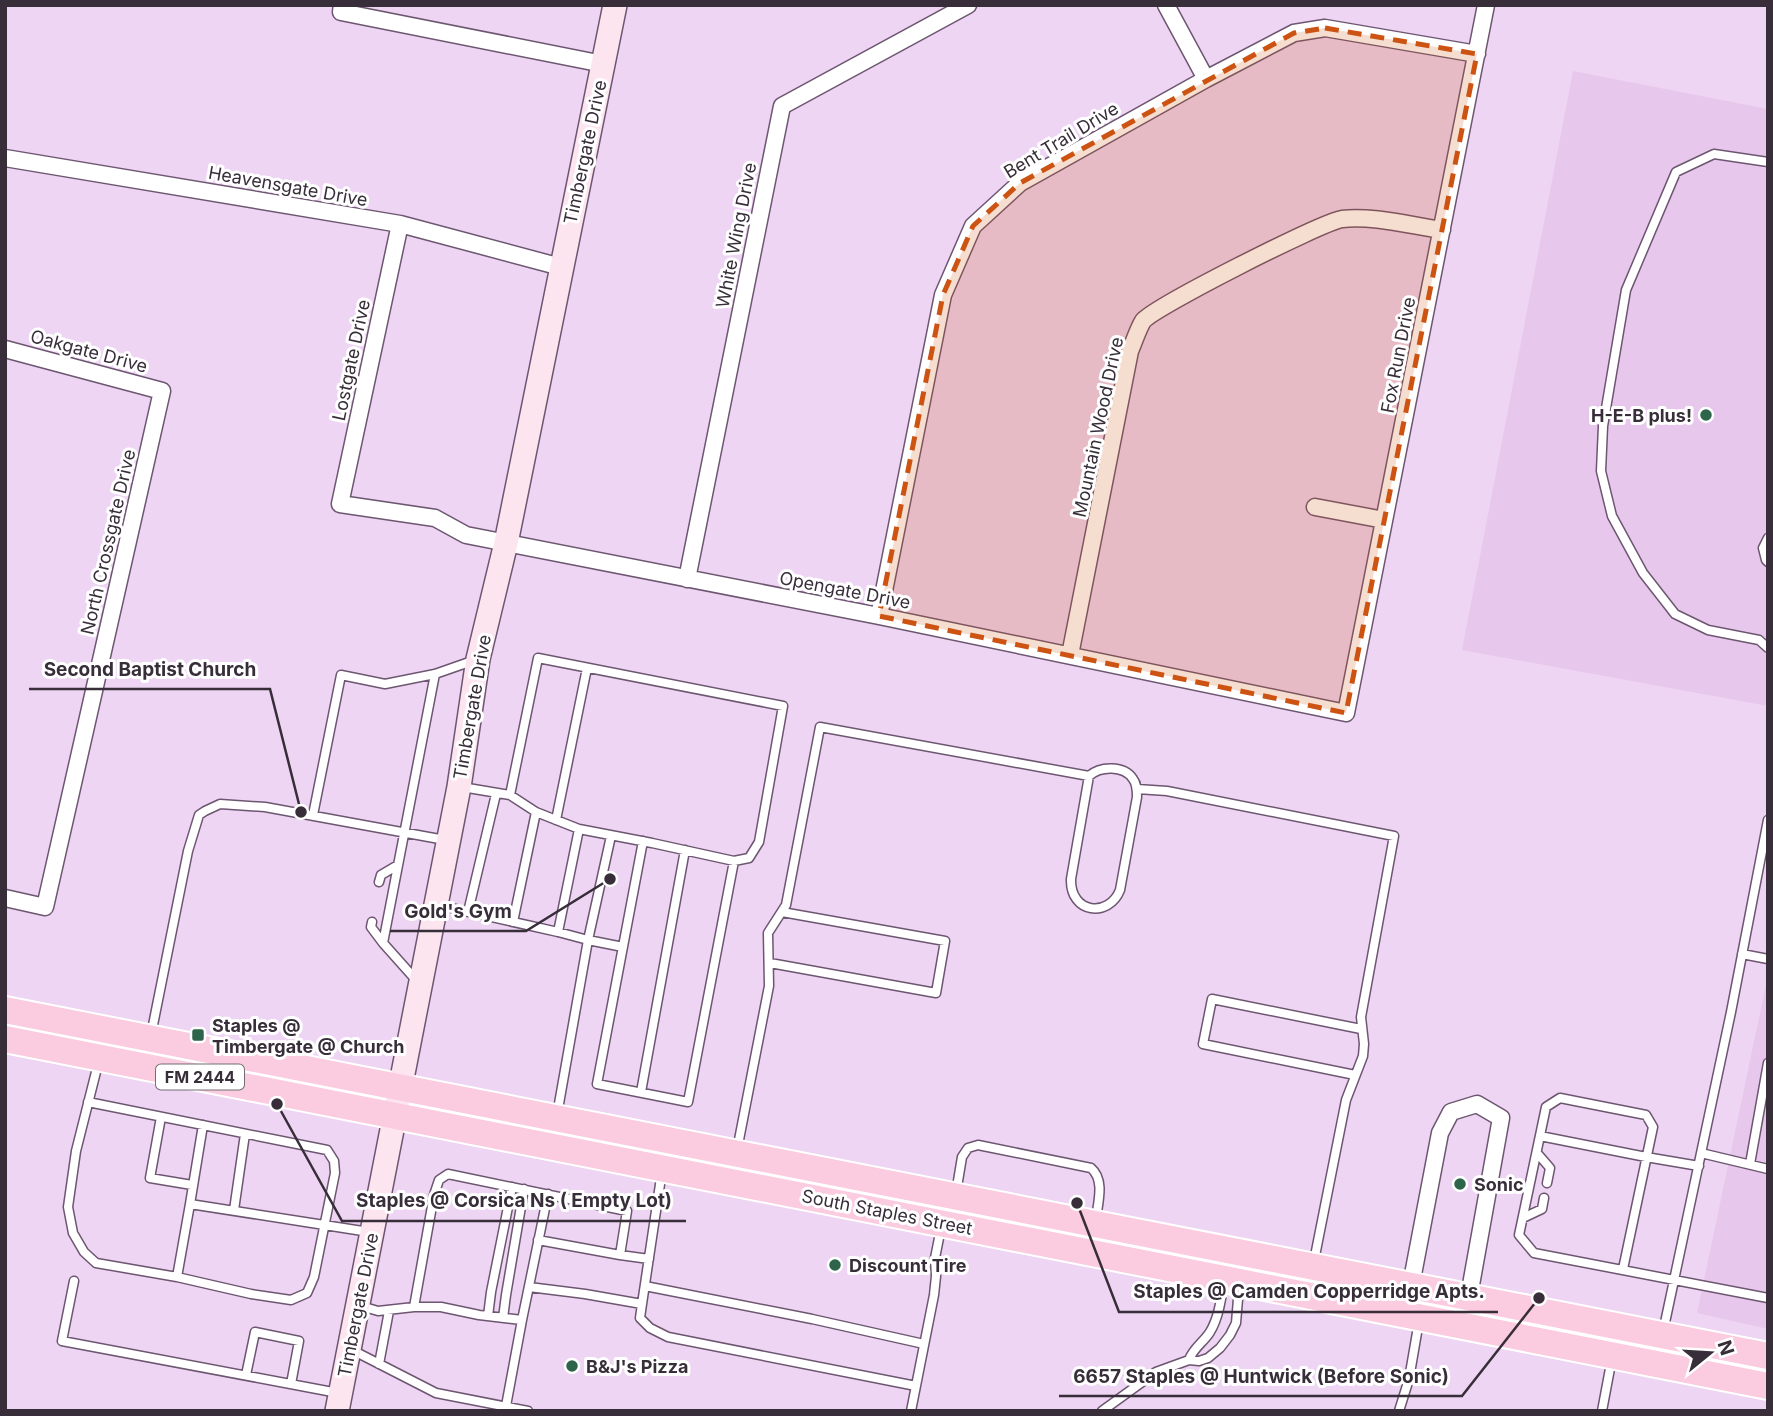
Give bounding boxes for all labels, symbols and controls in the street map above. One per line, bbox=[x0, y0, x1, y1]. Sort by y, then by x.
street label: Timbergate Drive bbox=[559, 78, 611, 226]
street label: Bent Trail Drive bbox=[1000, 98, 1122, 182]
street label: White Wing Drive bbox=[712, 161, 760, 309]
street label: Heavensgate Drive bbox=[207, 162, 369, 210]
street label: Fox Run Drive bbox=[1376, 295, 1420, 415]
street label: Lostgate Drive bbox=[328, 298, 374, 422]
street label: Oakgate Drive bbox=[28, 325, 150, 377]
street label: Mountain Wood Drive bbox=[1069, 335, 1127, 519]
place label: H-E-B plus! bbox=[1591, 405, 1692, 426]
marker: H-E-B plus! bbox=[1698, 407, 1714, 423]
street label: North Crossgate Drive bbox=[76, 447, 140, 637]
street label: Opengate Drive bbox=[778, 567, 912, 613]
street label: Timbergate Drive bbox=[449, 633, 495, 781]
callout: Second Baptist Church bbox=[29, 649, 270, 689]
text: Second Baptist Church bbox=[44, 658, 256, 681]
callout: Gold's Gym bbox=[390, 891, 526, 931]
text: Gold's Gym bbox=[404, 900, 512, 923]
place label: Staples @ Timbergate @ Church bbox=[212, 1015, 404, 1057]
marker: Staples @ Timbergate @ Church bbox=[190, 1027, 206, 1043]
road number: FM 2444 bbox=[156, 1064, 244, 1090]
place label: Sonic bbox=[1474, 1174, 1524, 1195]
marker: Sonic bbox=[1452, 1176, 1468, 1192]
callout: Staples @ Corsica Ns ( Empty Lot) bbox=[342, 1181, 686, 1221]
street label: South Staples Street bbox=[800, 1185, 974, 1239]
text: Staples @ Corsica Ns ( Empty Lot) bbox=[356, 1189, 672, 1212]
street label: Timbergate Drive bbox=[334, 1231, 382, 1379]
place label: Discount Tire bbox=[849, 1255, 967, 1276]
marker: Discount Tire bbox=[827, 1257, 843, 1273]
callout: Staples @ Camden Copperridge Apts. bbox=[1119, 1272, 1498, 1312]
text: Staples @ Camden Copperridge Apts. bbox=[1133, 1280, 1485, 1303]
north arrow bbox=[1675, 1318, 1745, 1388]
text: N bbox=[1713, 1337, 1739, 1358]
place label: B&J's Pizza bbox=[586, 1356, 688, 1377]
callout: 6657 Staples @ Huntwick (Before Sonic) bbox=[1059, 1356, 1462, 1396]
marker: B&J's Pizza bbox=[564, 1358, 580, 1374]
text: 6657 Staples @ Huntwick (Before Sonic) bbox=[1073, 1365, 1449, 1388]

